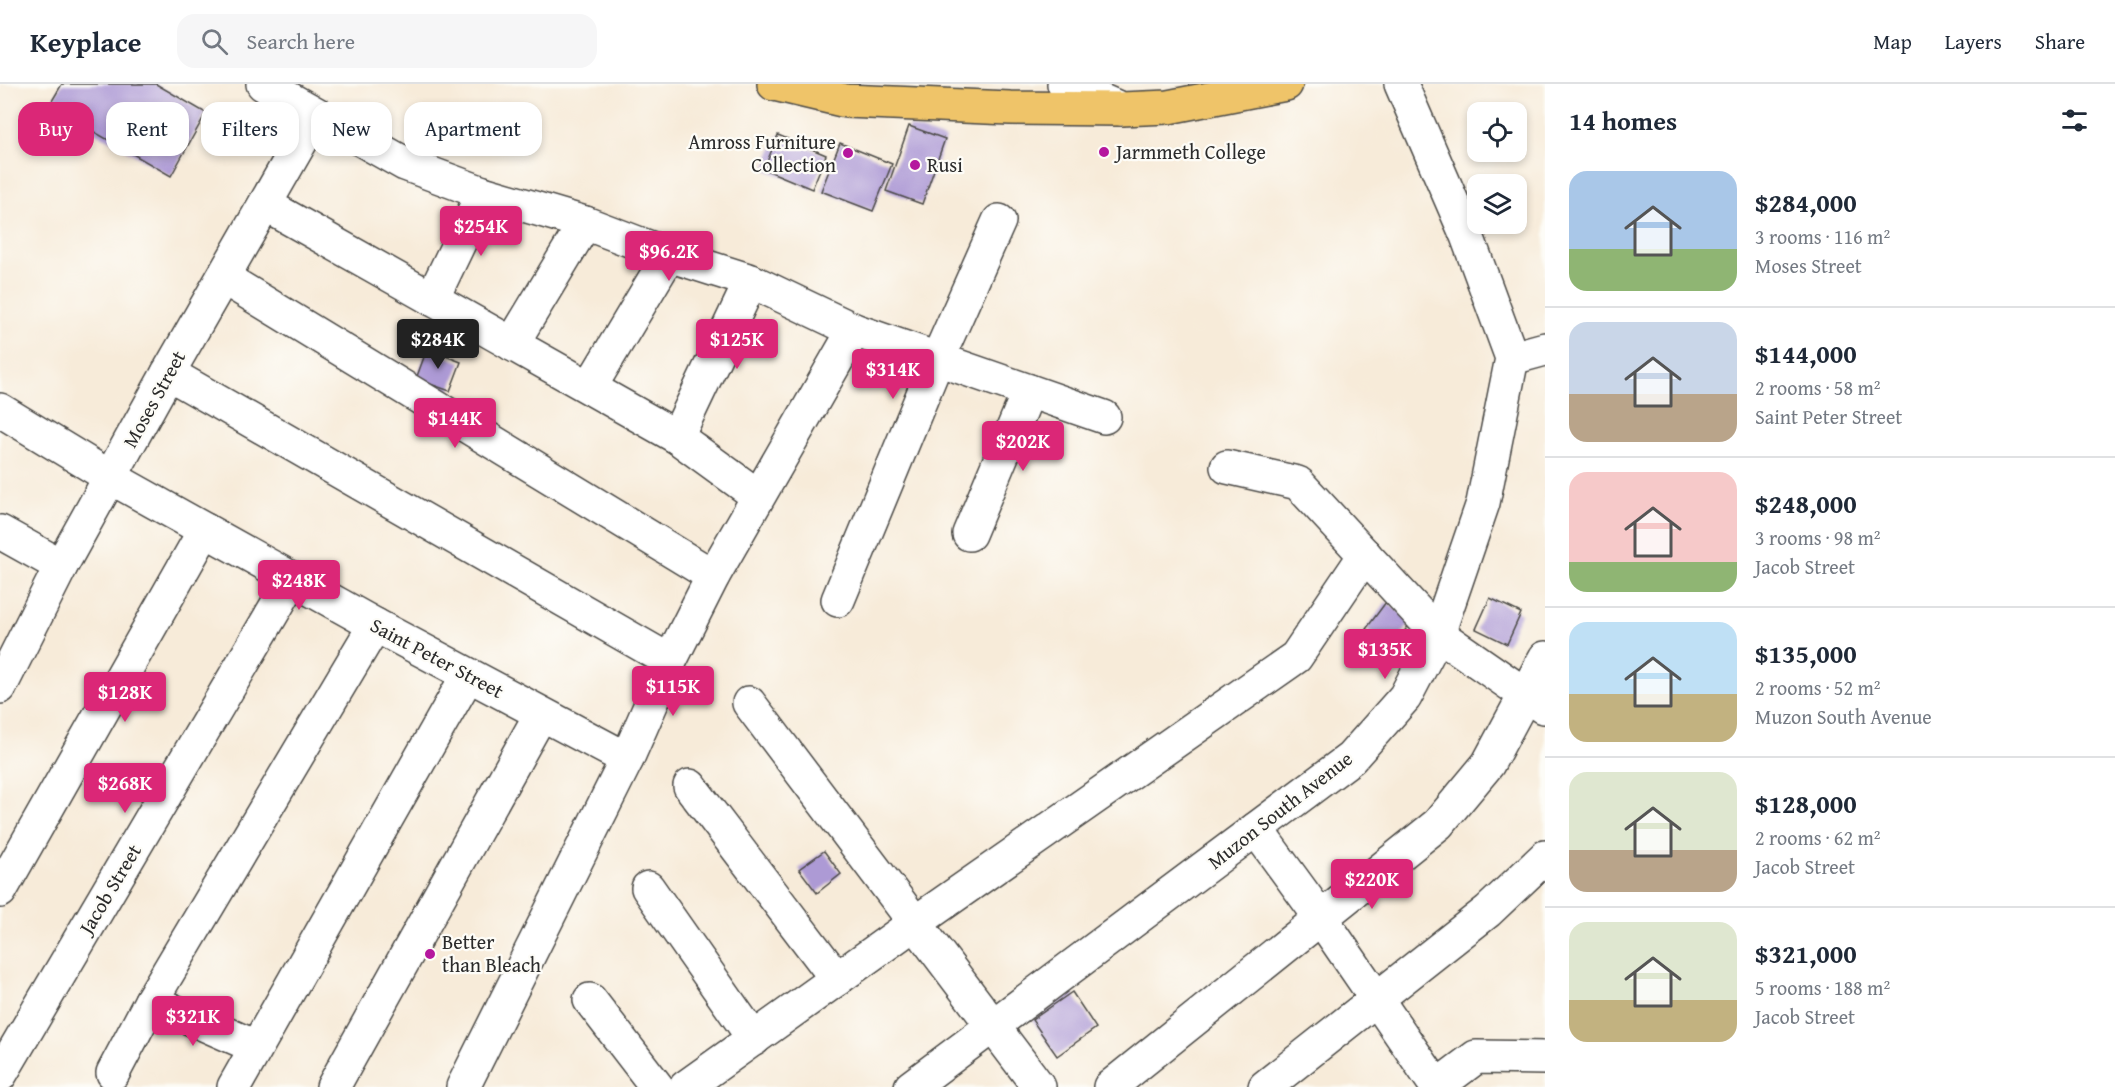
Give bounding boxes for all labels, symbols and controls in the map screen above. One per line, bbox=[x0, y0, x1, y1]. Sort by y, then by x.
search box bbox=[177, 14, 597, 68]
text: Keyplace bbox=[30, 21, 141, 62]
icon: search bbox=[198, 25, 231, 58]
text: Search here bbox=[246, 25, 355, 57]
text: Map bbox=[1873, 26, 1912, 57]
text: Layers bbox=[1945, 26, 2002, 57]
text: Share bbox=[2035, 26, 2085, 57]
text: 14 homes bbox=[1569, 101, 1677, 140]
chip: Buy bbox=[18, 102, 94, 156]
chip: Rent bbox=[106, 102, 189, 156]
chip: Filters bbox=[201, 102, 299, 156]
chip: New bbox=[311, 102, 392, 156]
chip: Apartment bbox=[404, 102, 542, 156]
map controls bbox=[1467, 102, 1527, 234]
button: locate bbox=[1467, 102, 1527, 162]
icon: filters bbox=[2058, 104, 2091, 137]
place label: Amross Furniture Collection bbox=[688, 127, 836, 179]
place label: Jarmmeth College bbox=[1113, 137, 1266, 166]
marker: Jarmmeth College bbox=[1097, 145, 1111, 159]
marker: Amross Furniture Collection bbox=[841, 146, 855, 160]
place label: Rusi bbox=[927, 150, 963, 179]
marker: Rusi bbox=[908, 158, 922, 172]
button: layers bbox=[1467, 174, 1527, 234]
text: $284,000 bbox=[1755, 183, 1857, 222]
icon: home bbox=[1617, 195, 1689, 267]
pin: $254K bbox=[439, 206, 523, 257]
text: $254K bbox=[454, 211, 508, 240]
text: 3 rooms · 116 m² bbox=[1755, 222, 1890, 251]
pin: $96.2K bbox=[620, 231, 718, 282]
text: $96.2K bbox=[639, 236, 699, 265]
text: Moses Street bbox=[1755, 251, 1862, 280]
pin: $284K bbox=[396, 319, 480, 370]
pin: $125K bbox=[695, 319, 779, 370]
text: $284K bbox=[411, 324, 465, 353]
text: $125K bbox=[710, 324, 764, 353]
text: $144,000 bbox=[1755, 334, 1857, 373]
street label: Moses Street bbox=[115, 345, 192, 453]
icon: home bbox=[1617, 346, 1689, 418]
pin: $314K bbox=[851, 349, 935, 400]
text: $314K bbox=[866, 354, 920, 383]
text: 2 rooms · 58 m² bbox=[1755, 373, 1881, 402]
pin: $144K bbox=[413, 398, 497, 449]
text: Saint Peter Street bbox=[1755, 402, 1902, 431]
text: $144K bbox=[428, 403, 482, 432]
pin: $202K bbox=[981, 421, 1065, 472]
text: $202K bbox=[996, 426, 1050, 455]
text: $248,000 bbox=[1755, 484, 1857, 523]
icon: home bbox=[1617, 496, 1689, 568]
text: 3 rooms · 98 m² bbox=[1755, 523, 1881, 552]
text: Jacob Street bbox=[1755, 552, 1855, 581]
pin: $248K bbox=[257, 560, 341, 611]
text: $248K bbox=[272, 565, 326, 594]
street label: Saint Peter Street bbox=[365, 610, 509, 705]
pin: $135K bbox=[1343, 629, 1427, 680]
text: $135K bbox=[1358, 634, 1412, 663]
text: $135,000 bbox=[1755, 634, 1857, 673]
icon: home bbox=[1617, 646, 1689, 718]
pin: $115K bbox=[631, 666, 715, 717]
text: $115K bbox=[646, 671, 700, 700]
pin: $128K bbox=[83, 672, 167, 723]
text: 2 rooms · 52 m² bbox=[1755, 673, 1881, 702]
text: $128K bbox=[98, 677, 152, 706]
text: Muzon South Avenue bbox=[1755, 702, 1932, 731]
street label: Muzon South Avenue bbox=[1201, 744, 1358, 875]
pin: $268K bbox=[83, 763, 167, 814]
text: $268K bbox=[98, 768, 152, 797]
text: $128,000 bbox=[1755, 784, 1857, 823]
icon: home bbox=[1617, 796, 1689, 868]
text: 2 rooms · 62 m² bbox=[1755, 823, 1881, 852]
street label: Jacob Street bbox=[70, 838, 148, 942]
text: Jacob Street bbox=[1755, 852, 1855, 881]
pin: $220K bbox=[1330, 859, 1414, 910]
text: $220K bbox=[1345, 864, 1399, 893]
place label: Better than Bleach bbox=[442, 927, 541, 979]
text: $321,000 bbox=[1755, 934, 1857, 973]
icon: home bbox=[1617, 946, 1689, 1018]
marker: Better than Bleach bbox=[423, 947, 437, 961]
text: 5 rooms · 188 m² bbox=[1755, 973, 1890, 1002]
pin: $321K bbox=[151, 996, 235, 1047]
text: $321K bbox=[166, 1001, 220, 1030]
text: Jacob Street bbox=[1755, 1002, 1855, 1031]

